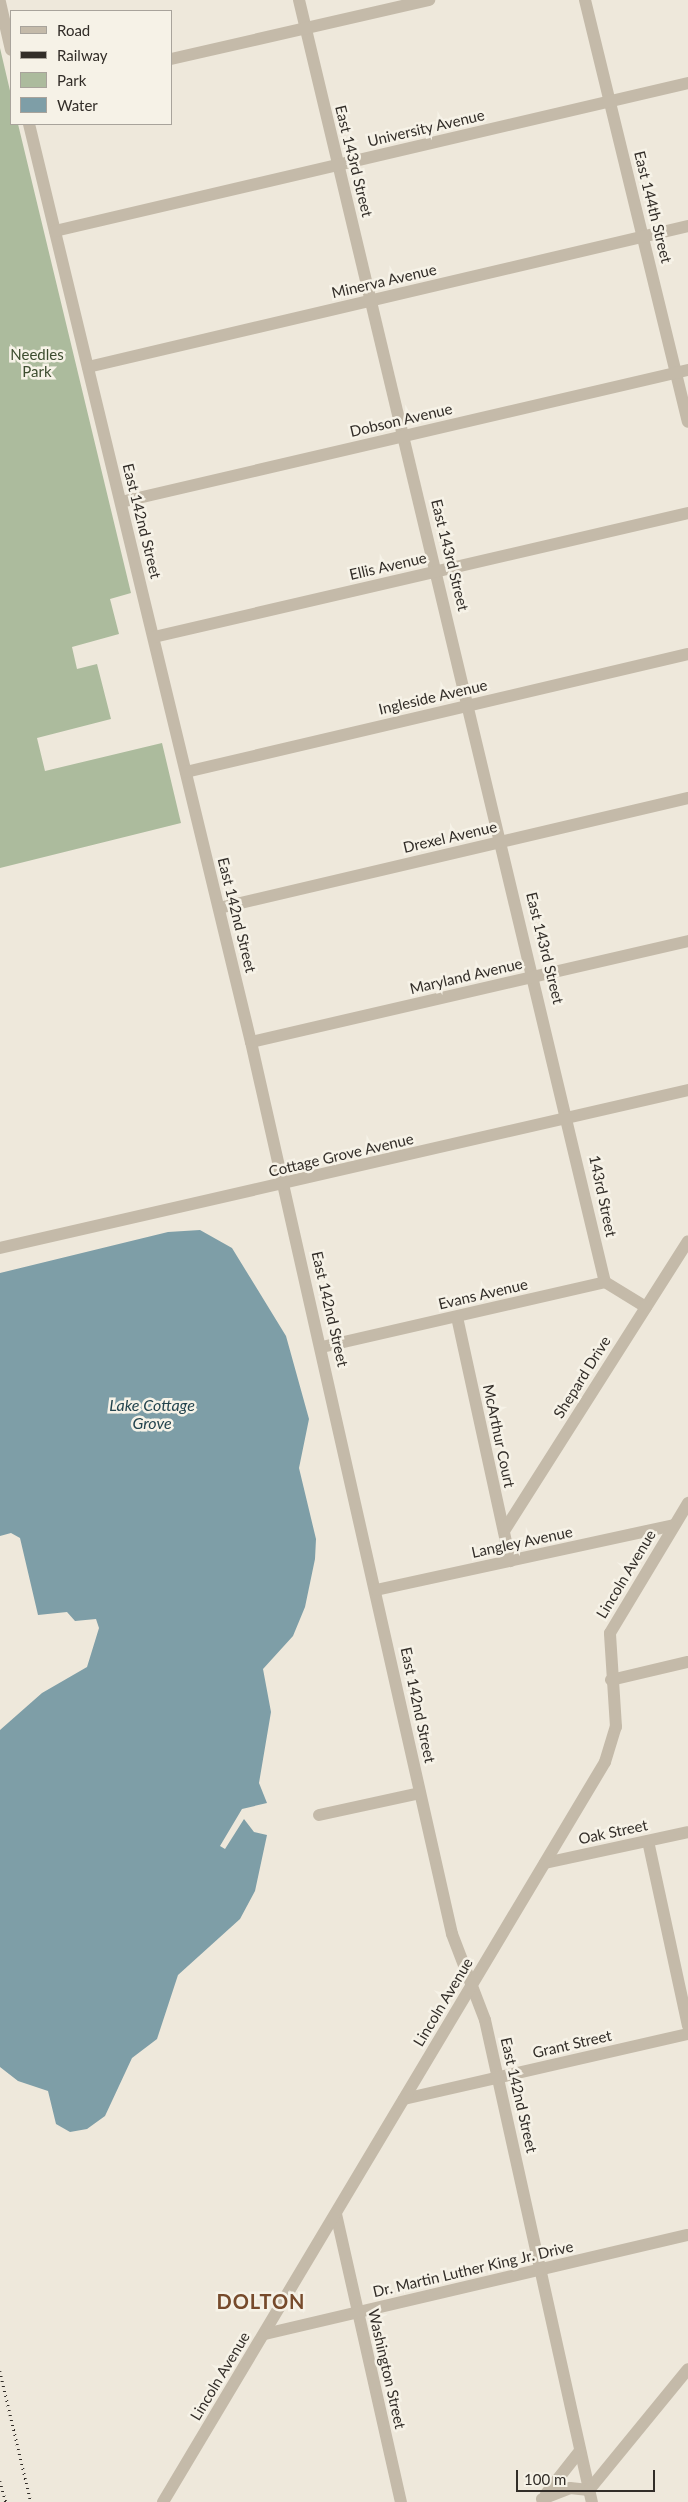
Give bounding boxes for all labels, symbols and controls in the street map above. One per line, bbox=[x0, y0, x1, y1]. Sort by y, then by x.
legend bbox=[10, 10, 172, 125]
text: Road bbox=[57, 21, 90, 39]
text: Railway bbox=[57, 46, 108, 64]
text: Park bbox=[57, 71, 86, 89]
text: Water bbox=[57, 96, 98, 114]
street label: East 143rd Street bbox=[331, 103, 377, 219]
street label: University Avenue bbox=[365, 106, 487, 150]
street label: East 144th Street bbox=[630, 149, 676, 265]
street label: Minerva Avenue bbox=[330, 260, 438, 302]
park label: Needles Park bbox=[10, 345, 64, 380]
street label: Dobson Avenue bbox=[348, 399, 454, 441]
street label: East 142nd Street bbox=[119, 462, 165, 580]
street label: East 143rd Street bbox=[427, 497, 473, 613]
street label: Ellis Avenue bbox=[347, 548, 429, 584]
street label: Ingleside Avenue bbox=[377, 676, 489, 718]
street label: Drexel Avenue bbox=[401, 817, 499, 857]
street label: East 142nd Street bbox=[214, 856, 260, 974]
street label: East 143rd Street bbox=[522, 890, 568, 1006]
street label: Maryland Avenue bbox=[408, 954, 524, 998]
street label: Cottage Grove Avenue bbox=[267, 1130, 415, 1180]
street label: 143rd Street bbox=[586, 1154, 620, 1238]
street label: East 142nd Street bbox=[308, 1250, 352, 1368]
street label: Evans Avenue bbox=[436, 1275, 530, 1313]
street label: Shepard Drive bbox=[550, 1333, 614, 1421]
street label: McArthur Court bbox=[479, 1383, 519, 1489]
water label: Lake Cottage Grove bbox=[109, 1395, 195, 1433]
street label: Langley Avenue bbox=[469, 1522, 575, 1562]
street label: Lincoln Avenue bbox=[592, 1526, 660, 1622]
street label: East 142nd Street bbox=[397, 1645, 439, 1765]
street label: Oak Street bbox=[577, 1816, 649, 1848]
street label: Lincoln Avenue bbox=[409, 1954, 477, 2050]
street label: Grant Street bbox=[531, 2026, 613, 2062]
street label: East 142nd Street bbox=[497, 2036, 541, 2154]
street label: Dr. Martin Luther King Jr. Drive bbox=[371, 2237, 575, 2301]
district label: DOLTON bbox=[216, 2289, 306, 2313]
street label: Washington Street bbox=[364, 2307, 410, 2431]
street label: Lincoln Avenue bbox=[186, 2328, 254, 2424]
scale bar bbox=[518, 2460, 657, 2492]
text: 100 m bbox=[524, 2470, 566, 2488]

